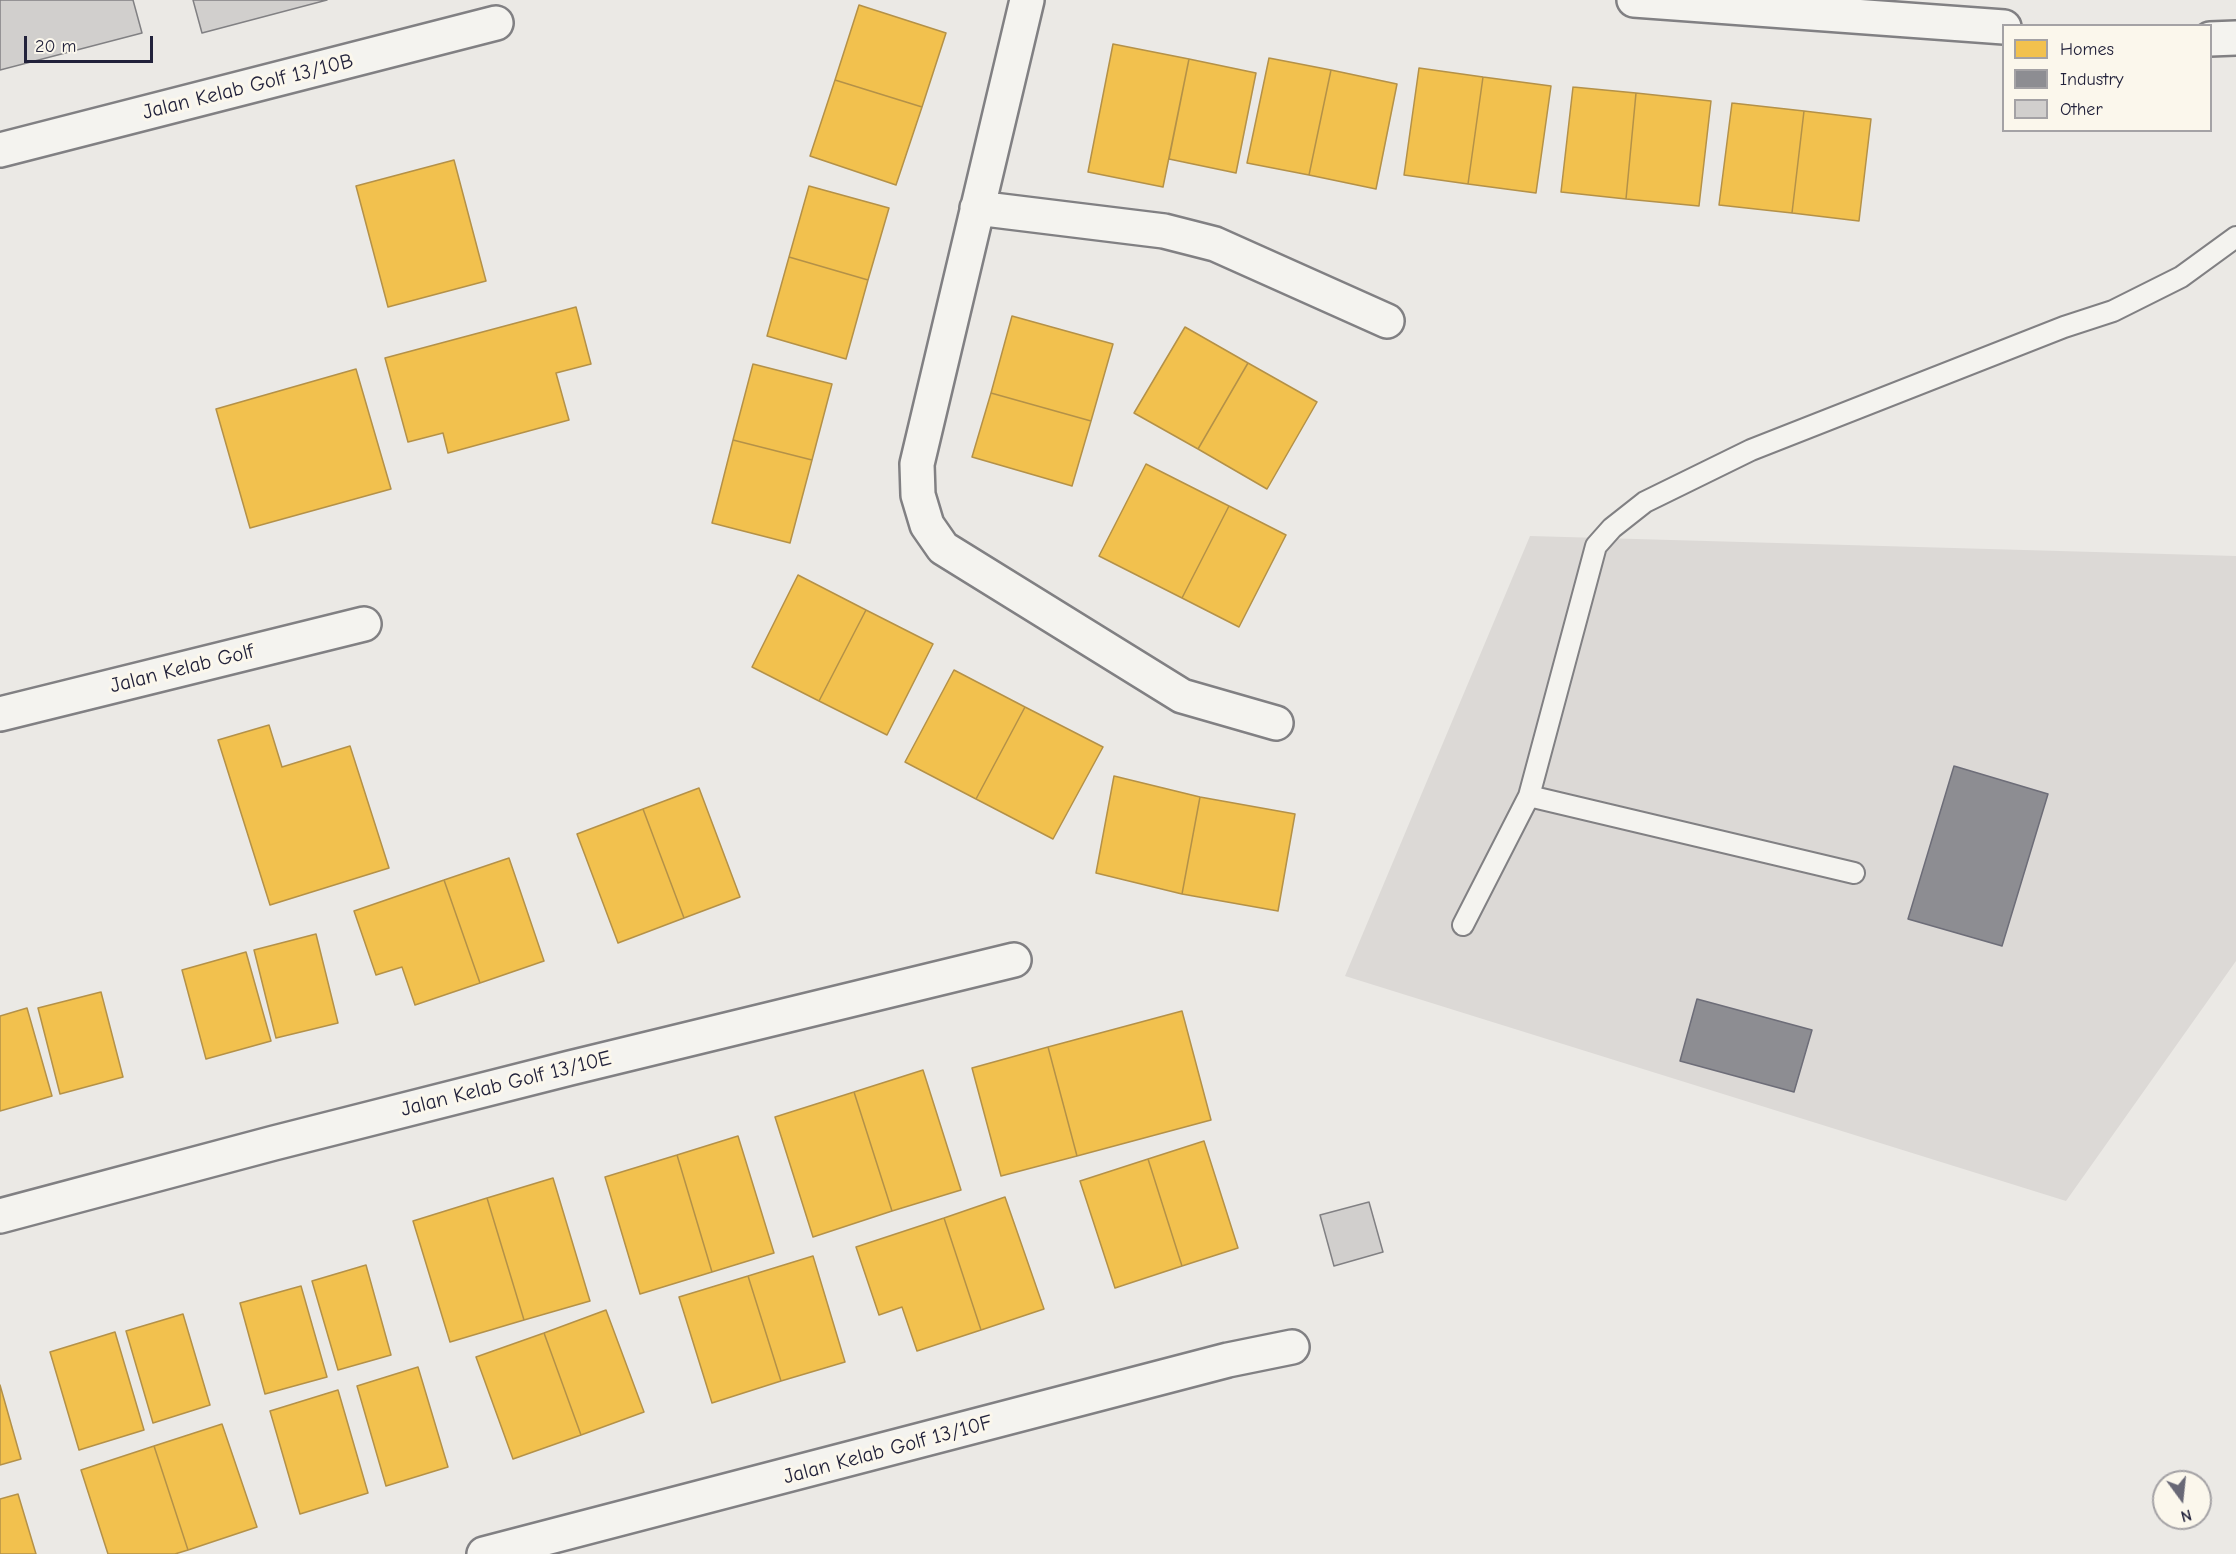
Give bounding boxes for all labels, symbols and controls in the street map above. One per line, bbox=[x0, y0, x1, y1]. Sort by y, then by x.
scale bar bbox=[27, 24, 156, 62]
legend bbox=[2002, 24, 2212, 132]
text: 20 m bbox=[35, 36, 76, 57]
text: Homes bbox=[2060, 39, 2114, 60]
street label: Jalan Kelab Golf 13/10B bbox=[140, 49, 356, 125]
text: Industry bbox=[2060, 69, 2124, 90]
text: Other bbox=[2060, 99, 2103, 120]
street label: Jalan Kelab Golf bbox=[108, 639, 256, 699]
street label: Jalan Kelab Golf 13/10E bbox=[398, 1046, 614, 1122]
street label: Jalan Kelab Golf 13/10F bbox=[781, 1410, 995, 1490]
north arrow bbox=[2152, 1470, 2212, 1530]
text: N bbox=[2179, 1505, 2194, 1525]

